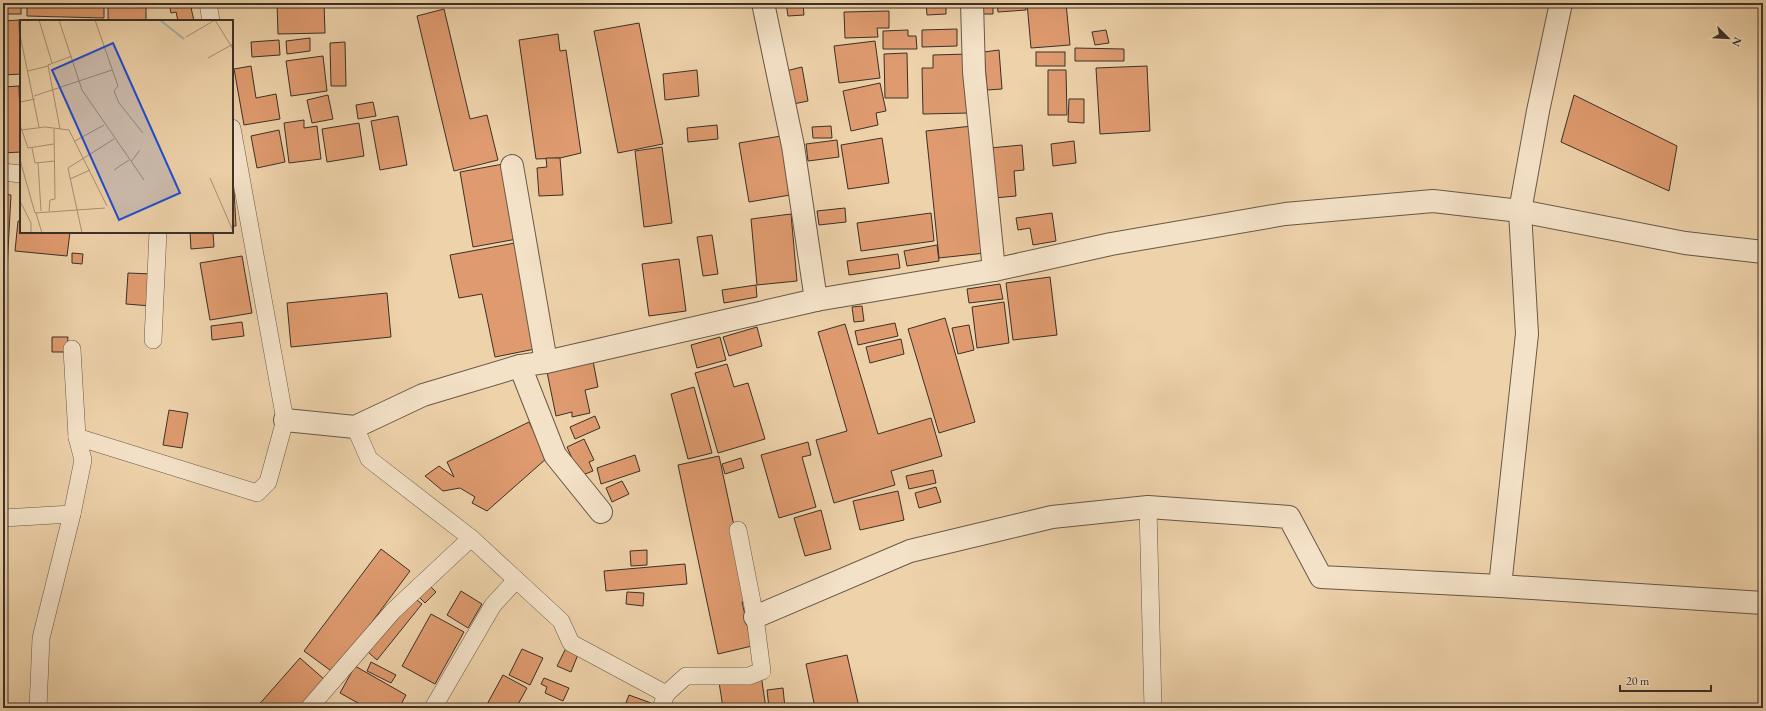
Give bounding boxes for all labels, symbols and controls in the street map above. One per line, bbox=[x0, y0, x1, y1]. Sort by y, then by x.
north arrow bbox=[1708, 18, 1748, 58]
inset map bbox=[20, 20, 233, 233]
text: N bbox=[1729, 35, 1745, 49]
scale bar bbox=[1620, 667, 1711, 693]
text: 20 m bbox=[1626, 673, 1650, 689]

